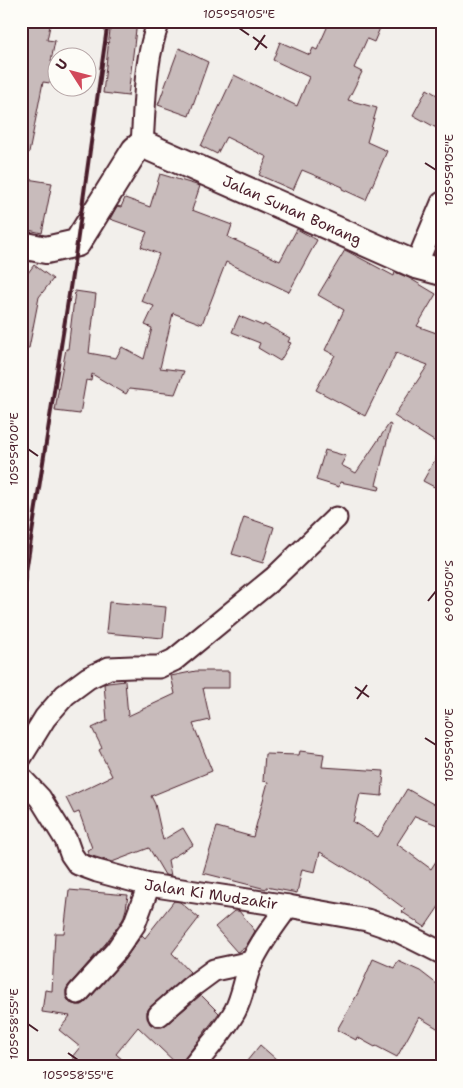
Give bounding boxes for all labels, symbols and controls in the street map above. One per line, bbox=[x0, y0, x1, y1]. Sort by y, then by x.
text: 105°59'05"E bbox=[203, 6, 275, 22]
north arrow bbox=[48, 48, 98, 98]
text: U bbox=[51, 55, 72, 74]
text: 105°59'05"E bbox=[441, 134, 457, 206]
street label: Jalan Sunan Bonang bbox=[219, 171, 365, 250]
text: 105°59'00"E bbox=[6, 412, 22, 486]
text: 6°00'50"S bbox=[441, 560, 457, 622]
text: 105°59'00"E bbox=[441, 708, 457, 782]
street label: Jalan Ki Mudzakir bbox=[142, 874, 279, 914]
text: 105°58'55"E bbox=[6, 988, 22, 1060]
text: 105°58'55"E bbox=[42, 1067, 114, 1083]

